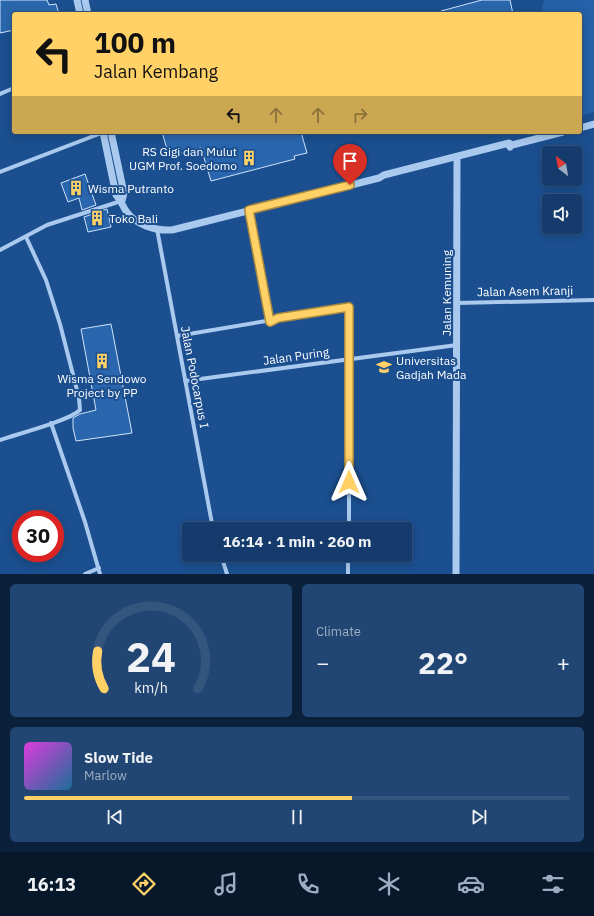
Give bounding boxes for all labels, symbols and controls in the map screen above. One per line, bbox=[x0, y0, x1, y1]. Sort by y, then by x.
text: 100 m bbox=[94, 24, 176, 61]
icon: left bbox=[28, 28, 80, 80]
text: Jalan Kembang bbox=[94, 60, 218, 83]
icon: left bbox=[223, 104, 245, 126]
icon: ahead bbox=[265, 104, 287, 126]
icon: ahead bbox=[307, 104, 329, 126]
icon: right bbox=[349, 104, 371, 126]
place label: RS Gigi dan Mulut UGM Prof. Soedomo bbox=[129, 144, 237, 173]
pin bbox=[333, 144, 367, 185]
north arrow bbox=[542, 146, 582, 186]
map controls bbox=[542, 146, 582, 234]
building icon: RS Gigi dan Mulut UGM Prof. Soedomo bbox=[240, 149, 258, 167]
icon: arrive bbox=[339, 150, 361, 172]
building icon: Wisma Putranto bbox=[67, 179, 85, 197]
place label: Wisma Putranto bbox=[88, 181, 174, 196]
button: sound bbox=[542, 194, 582, 234]
building icon: Toko Bali bbox=[88, 209, 106, 227]
place label: Toko Bali bbox=[109, 211, 158, 226]
street label: Jalan Kemuning bbox=[439, 249, 454, 336]
street label: Jalan Asem Kranji bbox=[477, 283, 573, 299]
street label: Jalan Podocarpus I bbox=[178, 325, 212, 429]
street label: Jalan Puring bbox=[262, 344, 331, 368]
building icon: Wisma Sendowo Project by PP bbox=[93, 352, 111, 370]
place label: Universitas Gadjah Mada bbox=[396, 353, 467, 382]
school or university icon: Universitas Gadjah Mada bbox=[375, 358, 393, 376]
place label: Wisma Sendowo Project by PP bbox=[57, 371, 147, 400]
position arrow bbox=[328, 461, 370, 503]
speed limit sign: 30 bbox=[12, 510, 64, 562]
text: 16:14 · 1 min · 260 m bbox=[223, 532, 371, 551]
text: Climate bbox=[316, 623, 361, 640]
text: 24 bbox=[126, 628, 176, 682]
text: 22° bbox=[418, 643, 468, 682]
text: − bbox=[316, 648, 329, 677]
text: + bbox=[557, 648, 570, 677]
text: km/h bbox=[134, 677, 168, 696]
text: Slow Tide bbox=[84, 748, 153, 767]
text: Marlow bbox=[84, 767, 127, 784]
icon: previous bbox=[104, 806, 126, 828]
icon: pause bbox=[286, 806, 308, 828]
icon: next bbox=[468, 806, 490, 828]
icon: directions bbox=[130, 870, 158, 898]
icon: music bbox=[212, 870, 240, 898]
icon: phone bbox=[294, 870, 322, 898]
icon: climate bbox=[375, 870, 403, 898]
icon: car bbox=[457, 870, 485, 898]
icon: filters bbox=[539, 870, 567, 898]
text: 16:13 bbox=[27, 873, 76, 896]

